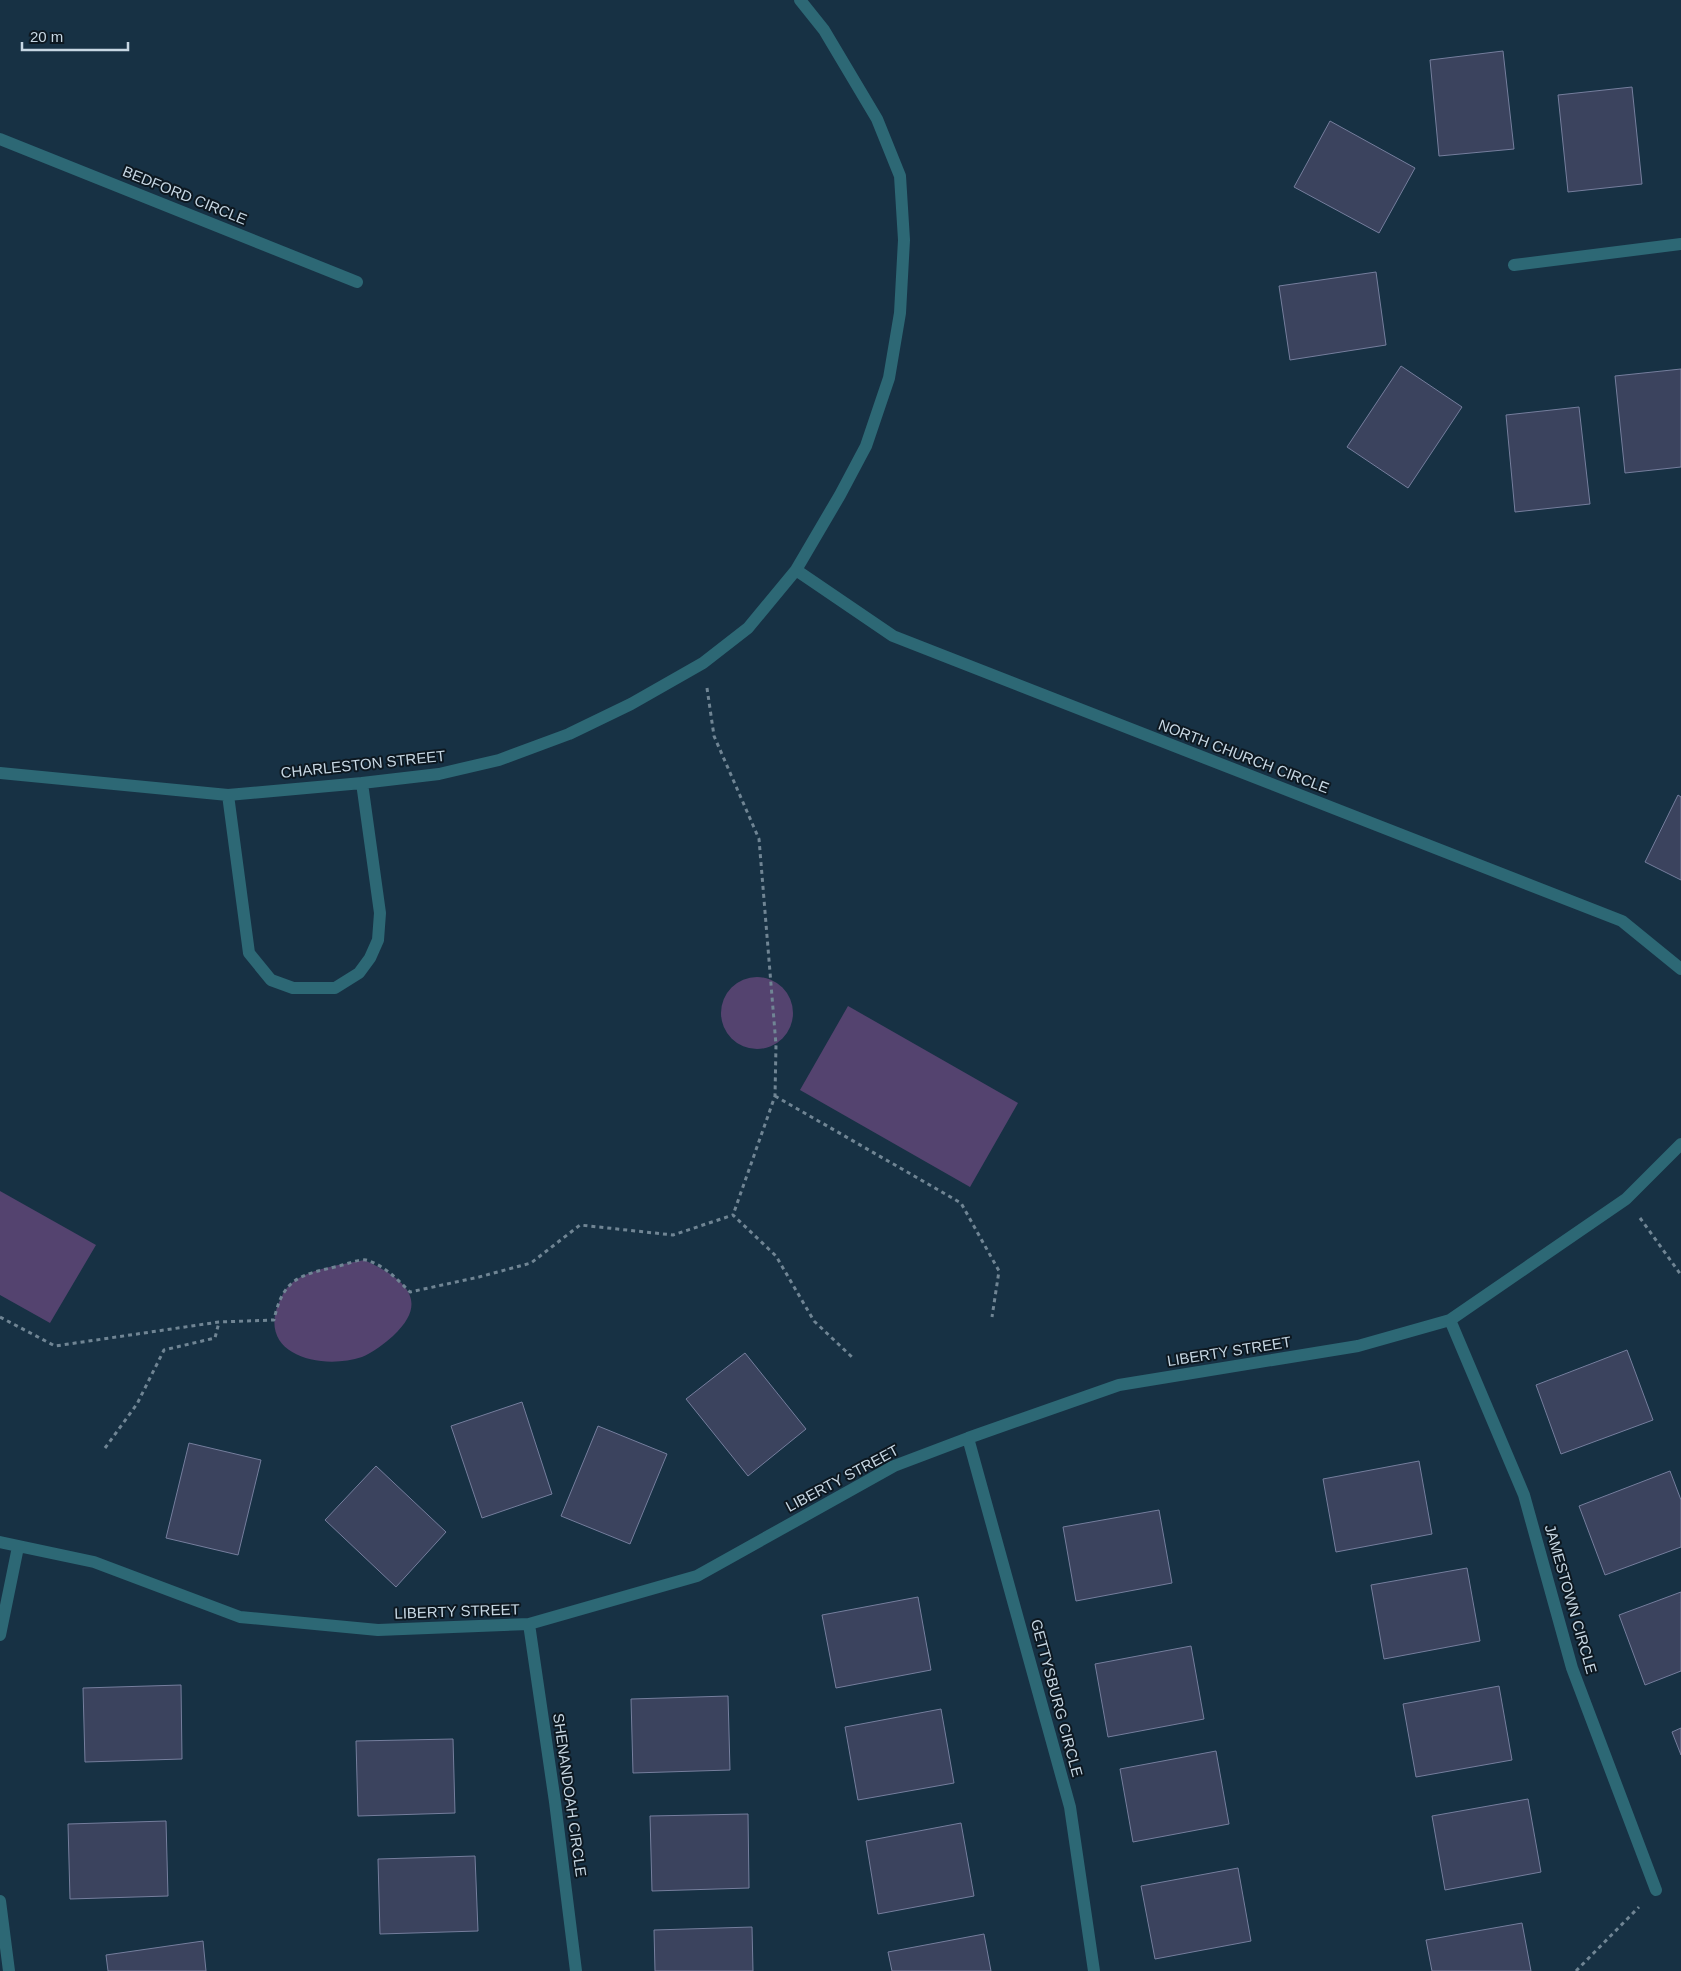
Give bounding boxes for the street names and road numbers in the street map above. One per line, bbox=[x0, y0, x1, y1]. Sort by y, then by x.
street label: BEDFORD CIRCLE bbox=[120, 162, 250, 228]
street label: NORTH CHURCH CIRCLE bbox=[1156, 716, 1332, 796]
street label: CHARLESTON STREET bbox=[280, 747, 446, 781]
street label: LIBERTY STREET bbox=[1166, 1333, 1292, 1369]
street label: LIBERTY STREET bbox=[783, 1441, 901, 1515]
street label: JAMESTOWN CIRCLE bbox=[1542, 1522, 1600, 1676]
street label: LIBERTY STREET bbox=[394, 1600, 520, 1622]
street label: GETTYSBURG CIRCLE bbox=[1028, 1617, 1086, 1779]
street label: SHENANDOAH CIRCLE bbox=[550, 1712, 590, 1878]

